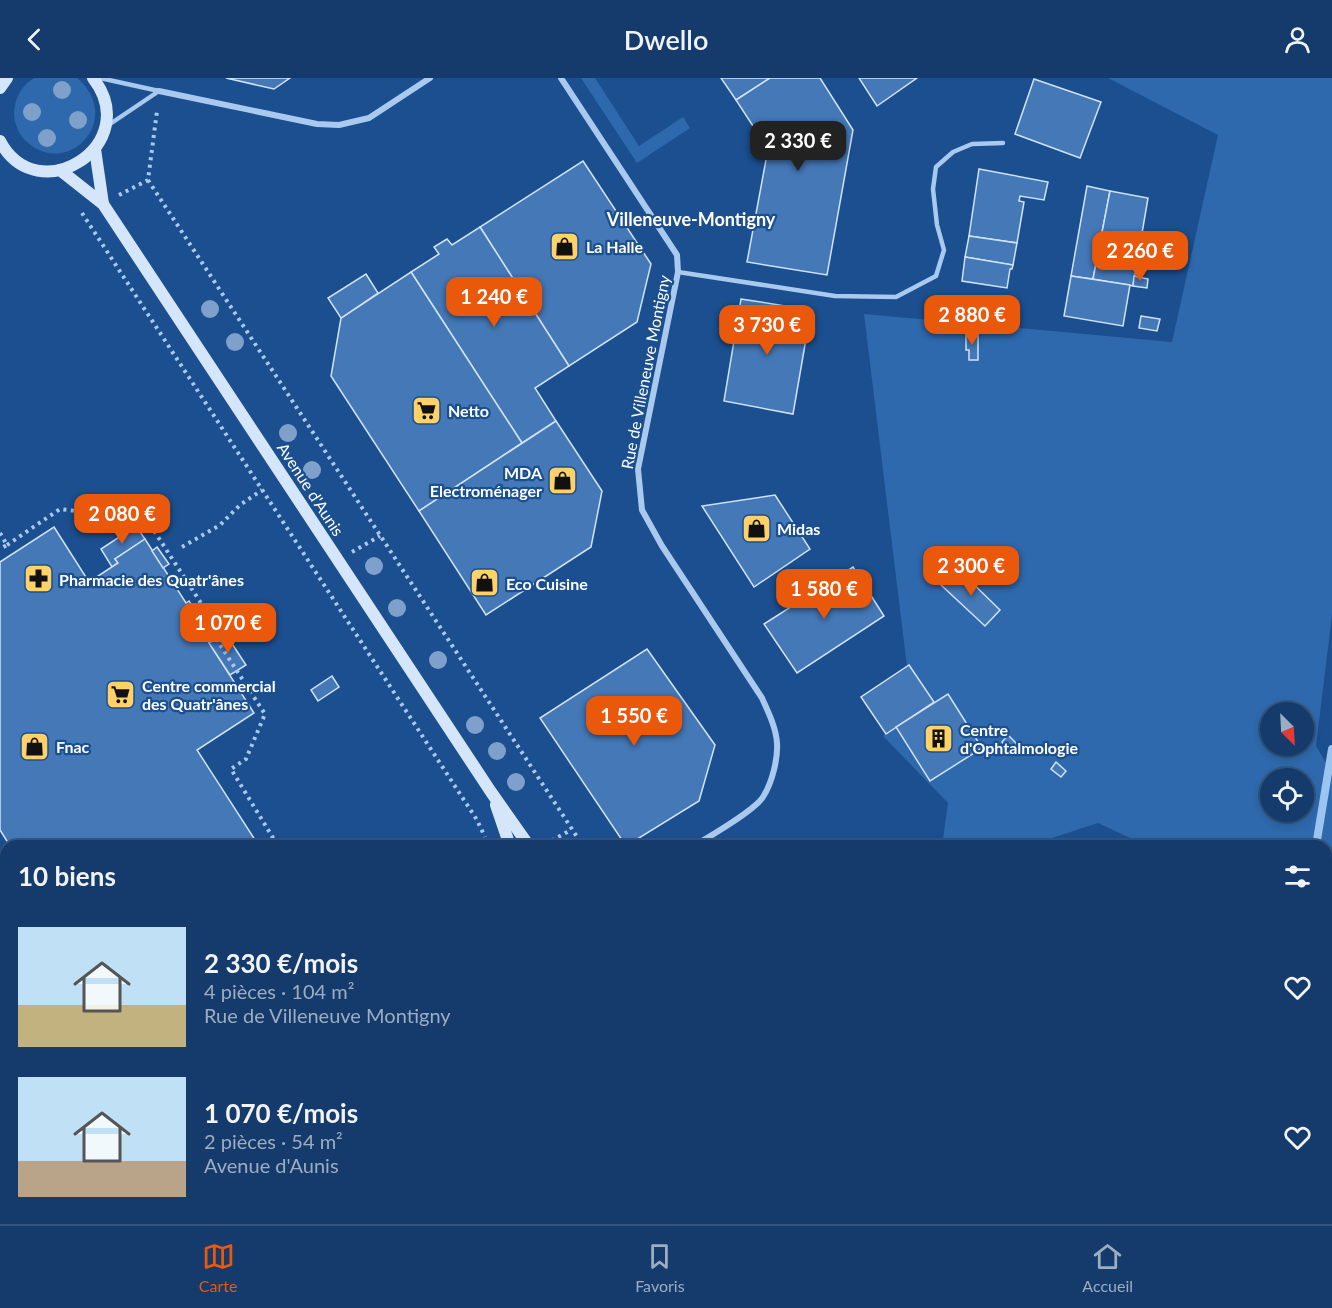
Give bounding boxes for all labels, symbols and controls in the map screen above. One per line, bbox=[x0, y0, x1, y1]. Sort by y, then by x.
icon: back bbox=[18, 23, 51, 56]
text: Dwello bbox=[624, 23, 708, 56]
icon: person bbox=[1281, 23, 1314, 56]
pin: 2 330 € bbox=[743, 121, 853, 172]
text: 2 330 € bbox=[764, 128, 832, 152]
district label: Villeneuve-Montigny bbox=[606, 208, 776, 230]
shop icon: La Halle bbox=[549, 230, 581, 262]
pin: 2 260 € bbox=[1085, 231, 1195, 282]
place label: La Halle bbox=[586, 237, 644, 256]
text: 2 260 € bbox=[1106, 238, 1174, 262]
street label: Rue de Villeneuve Montigny bbox=[617, 273, 673, 471]
pin: 1 240 € bbox=[439, 277, 549, 328]
text: 1 240 € bbox=[460, 284, 528, 308]
pin: 2 880 € bbox=[917, 295, 1027, 346]
text: 2 880 € bbox=[938, 302, 1006, 326]
pin: 3 730 € bbox=[712, 305, 822, 356]
text: 3 730 € bbox=[733, 312, 801, 336]
supermarket icon: Netto bbox=[411, 394, 443, 426]
place label: Netto bbox=[448, 401, 489, 420]
street label: Avenue d'Aunis bbox=[274, 439, 348, 539]
place label: MDA Electroménager bbox=[430, 463, 543, 500]
shop icon: MDA Electroménager bbox=[547, 465, 579, 497]
pin: 2 080 € bbox=[67, 494, 177, 545]
text: 2 080 € bbox=[88, 501, 156, 525]
shop icon: Midas bbox=[740, 512, 772, 544]
place label: Midas bbox=[777, 519, 820, 538]
pin: 2 300 € bbox=[916, 546, 1026, 597]
text: 2 300 € bbox=[937, 553, 1005, 577]
pharmacy icon: Pharmacie des Quatr'ânes bbox=[22, 563, 54, 595]
shop icon: Eco Cuisine bbox=[469, 567, 501, 599]
pin: 1 580 € bbox=[769, 569, 879, 620]
place label: Pharmacie des Quatr'ânes bbox=[59, 570, 244, 589]
place label: Eco Cuisine bbox=[506, 574, 588, 593]
text: 1 580 € bbox=[790, 576, 858, 600]
pin: 1 070 € bbox=[173, 603, 283, 654]
text: 1 070 € bbox=[194, 610, 262, 634]
place label: Centre commercial des Quatr'ânes bbox=[142, 676, 276, 713]
supermarket icon: Centre commercial des Quatr'ânes bbox=[105, 678, 137, 710]
pin: 1 550 € bbox=[579, 696, 689, 747]
north arrow bbox=[1260, 702, 1314, 756]
map controls bbox=[1260, 702, 1314, 822]
text: 1 550 € bbox=[600, 703, 668, 727]
place label: Centre d'Ophtalmologie bbox=[960, 720, 1079, 757]
building icon: Centre d'Ophtalmologie bbox=[923, 722, 955, 754]
shop icon: Fnac bbox=[19, 730, 51, 762]
place label: Fnac bbox=[56, 737, 90, 756]
button: locate bbox=[1260, 768, 1314, 822]
text: 10 biens bbox=[18, 860, 116, 892]
icon: filters bbox=[1281, 860, 1314, 893]
text: 2 330 €/mois bbox=[204, 947, 358, 979]
icon: home bbox=[66, 951, 138, 1023]
icon: heart bbox=[1281, 971, 1314, 1004]
text: 4 pièces · 104 m² bbox=[204, 979, 354, 1003]
text: Rue de Villeneuve Montigny bbox=[204, 1003, 451, 1027]
text: 1 070 €/mois bbox=[204, 1097, 358, 1129]
icon: home bbox=[66, 1101, 138, 1173]
icon: heart bbox=[1281, 1121, 1314, 1154]
text: 2 pièces · 54 m² bbox=[204, 1129, 343, 1153]
text: Avenue d'Aunis bbox=[204, 1153, 339, 1177]
tab: Carte bbox=[199, 1240, 237, 1295]
tab: Favoris bbox=[635, 1240, 685, 1295]
tab: Accueil bbox=[1082, 1240, 1133, 1295]

